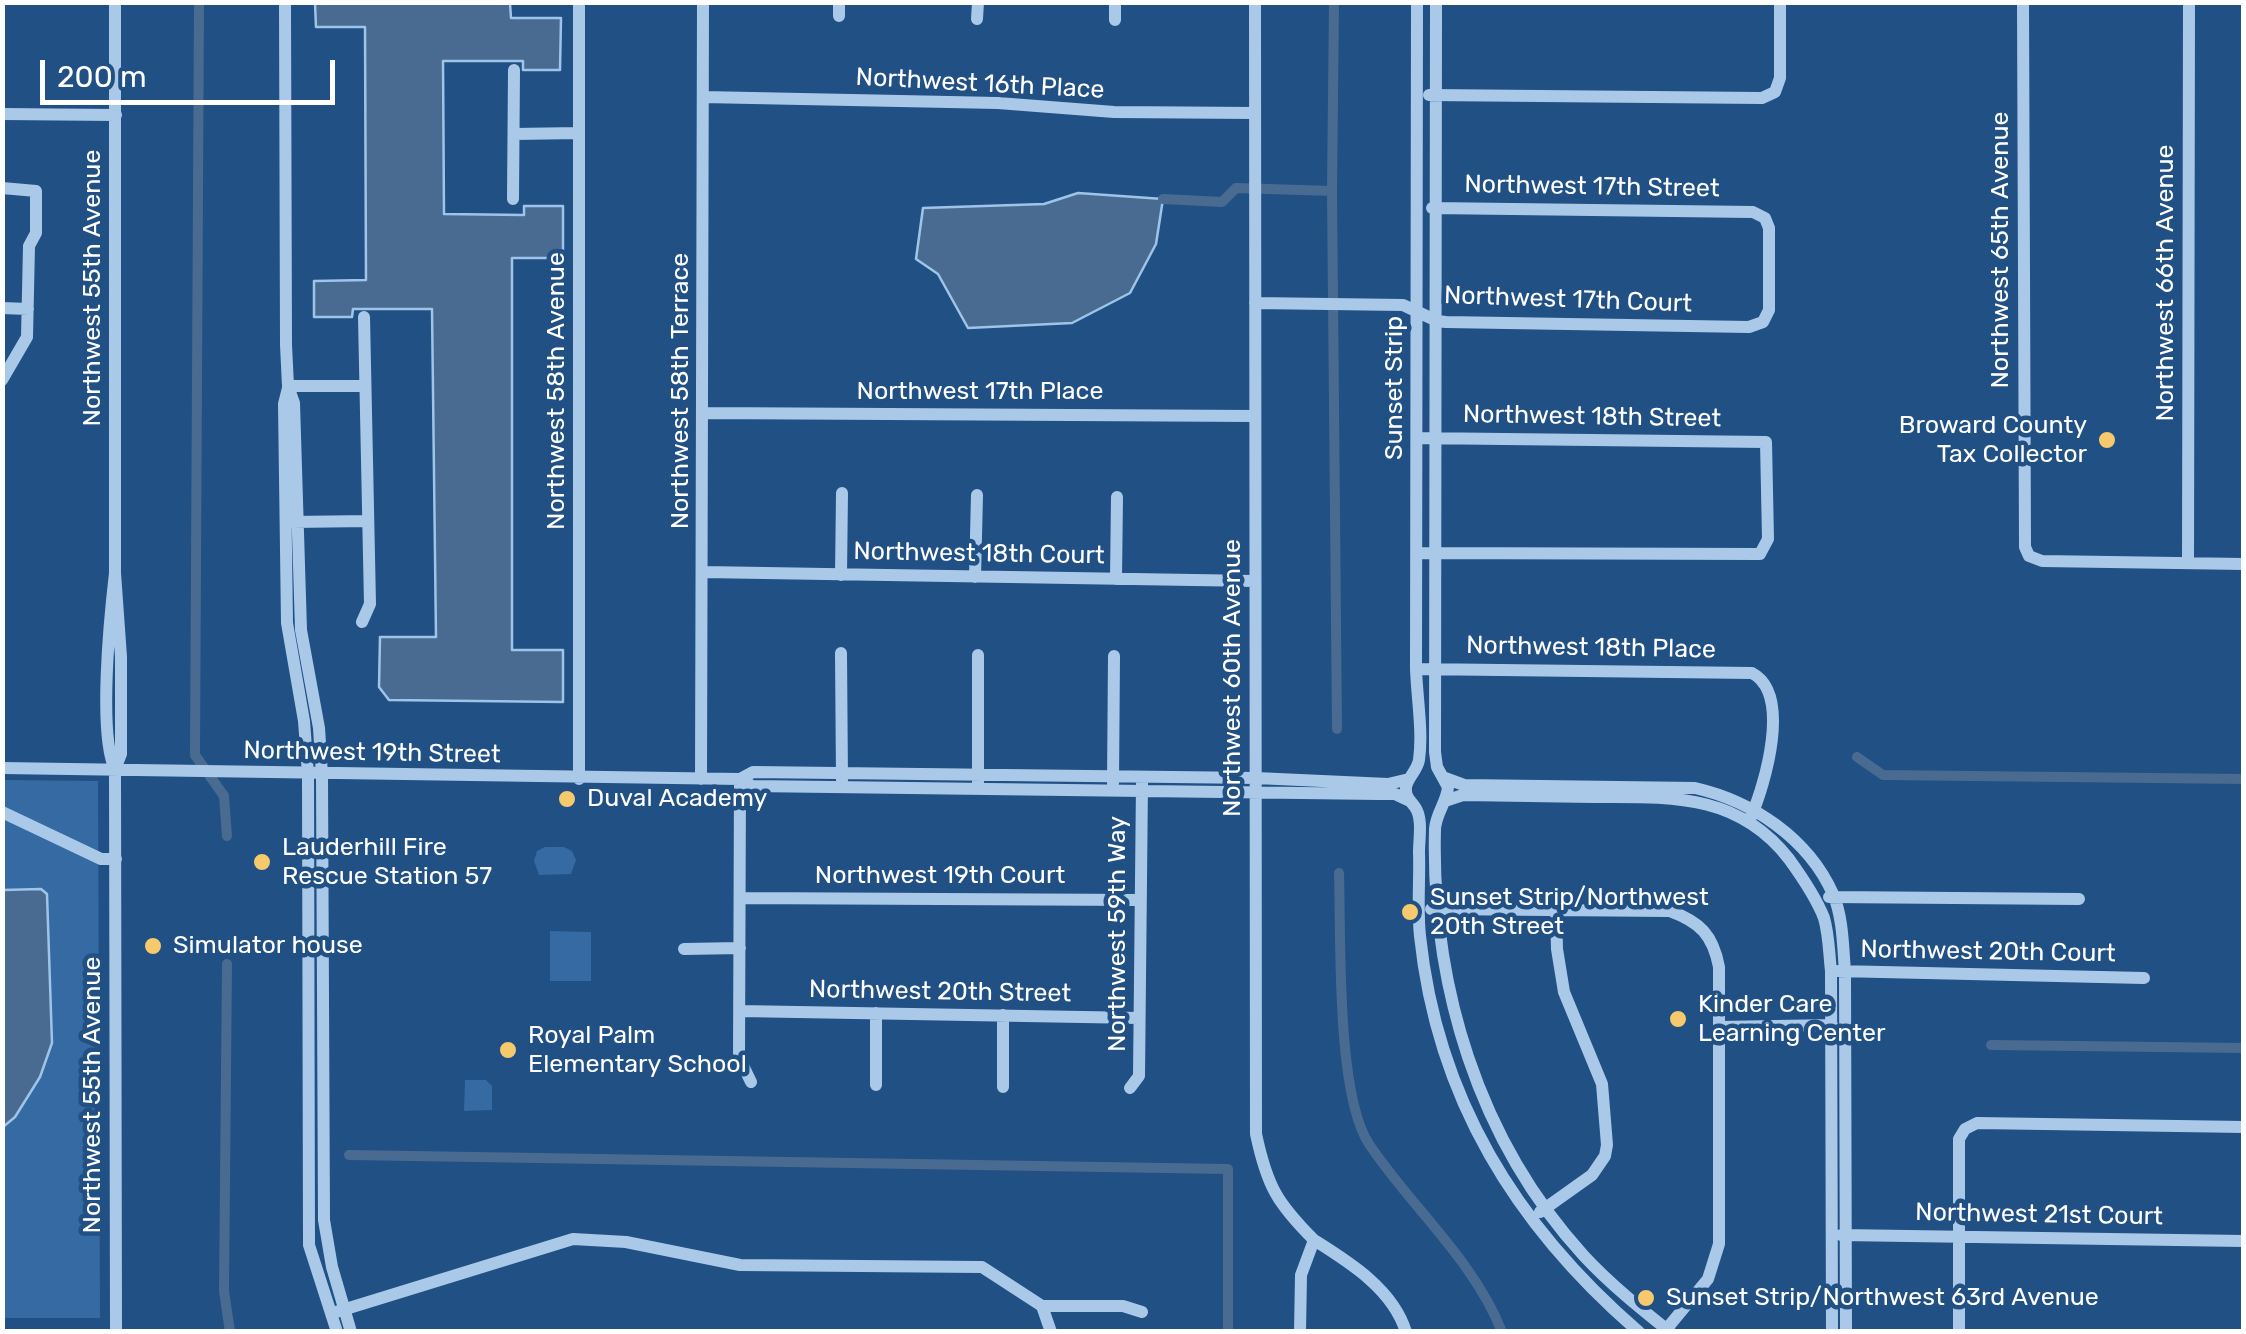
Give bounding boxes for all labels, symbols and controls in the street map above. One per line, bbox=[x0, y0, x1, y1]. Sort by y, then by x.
scale bar bbox=[45, 40, 340, 102]
text: 200 m bbox=[57, 59, 147, 95]
street label: Northwest 16th Place bbox=[855, 63, 1105, 105]
street label: Northwest 65th Avenue bbox=[1986, 112, 2016, 388]
street label: Northwest 66th Avenue bbox=[2151, 144, 2181, 422]
street label: Northwest 55th Avenue bbox=[78, 150, 108, 426]
street label: Northwest 17th Street bbox=[1464, 170, 1720, 204]
street label: Northwest 58th Avenue bbox=[542, 252, 572, 530]
street label: Northwest 58th Terrace bbox=[666, 253, 696, 529]
street label: Northwest 17th Court bbox=[1443, 281, 1693, 319]
street label: Sunset Strip bbox=[1380, 316, 1410, 460]
street label: Northwest 17th Place bbox=[857, 377, 1103, 407]
street label: Northwest 18th Street bbox=[1463, 400, 1721, 434]
place label: Broward County Tax Collector bbox=[1899, 411, 2087, 470]
marker: Broward County Tax Collector bbox=[2096, 429, 2118, 451]
street label: Northwest 18th Court bbox=[853, 537, 1105, 571]
street label: Northwest 60th Avenue bbox=[1218, 539, 1248, 817]
street label: Northwest 18th Place bbox=[1466, 631, 1716, 665]
street label: Northwest 19th Street bbox=[243, 736, 501, 770]
place label: Duval Academy bbox=[587, 784, 767, 814]
marker: Duval Academy bbox=[556, 788, 578, 810]
street label: Northwest 59th Way bbox=[1103, 816, 1133, 1052]
place label: Lauderhill Fire Rescue Station 57 bbox=[282, 833, 492, 892]
marker: Lauderhill Fire Rescue Station 57 bbox=[251, 851, 273, 873]
street label: Northwest 19th Court bbox=[815, 861, 1065, 891]
place label: Sunset Strip/Northwest 20th Street bbox=[1430, 883, 1709, 942]
marker: Sunset Strip/Northwest 20th Street bbox=[1399, 901, 1421, 923]
place label: Simulator house bbox=[173, 931, 363, 961]
marker: Simulator house bbox=[142, 935, 164, 957]
street label: Northwest 20th Court bbox=[1860, 935, 2116, 969]
street label: Northwest 55th Avenue bbox=[78, 957, 108, 1233]
street label: Northwest 20th Street bbox=[809, 975, 1071, 1009]
place label: Kinder Care Learning Center bbox=[1698, 990, 1885, 1049]
marker: Kinder Care Learning Center bbox=[1667, 1008, 1689, 1030]
place label: Royal Palm Elementary School bbox=[528, 1021, 747, 1080]
marker: Royal Palm Elementary School bbox=[497, 1039, 519, 1061]
street label: Northwest 21st Court bbox=[1915, 1198, 2163, 1232]
place label: Sunset Strip/Northwest 63rd Avenue bbox=[1666, 1283, 2099, 1313]
marker: Sunset Strip/Northwest 63rd Avenue bbox=[1635, 1287, 1657, 1309]

